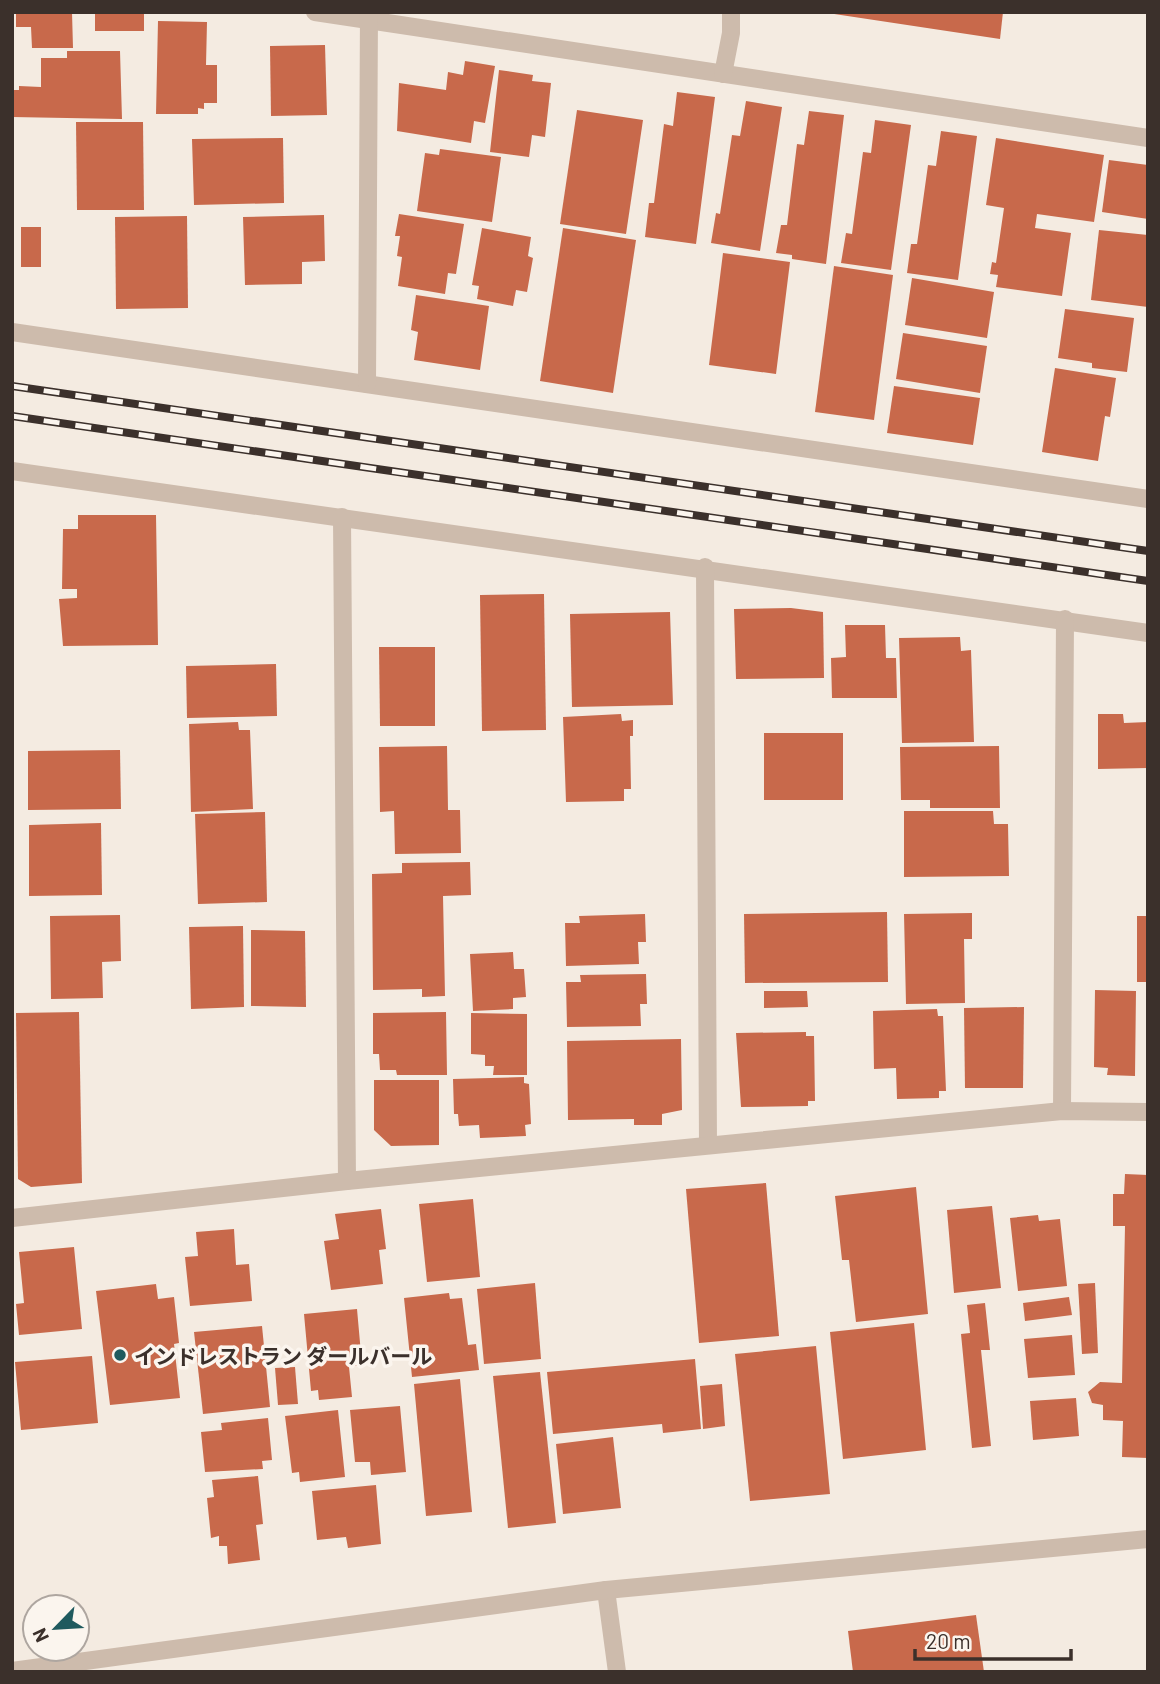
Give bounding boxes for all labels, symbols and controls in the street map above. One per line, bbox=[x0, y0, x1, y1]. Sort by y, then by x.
place label: インドレストラン ダールバール bbox=[134, 1343, 432, 1368]
marker: インドレストラン ダールバール bbox=[112, 1347, 128, 1363]
north arrow bbox=[21, 1593, 91, 1663]
scale bar bbox=[915, 1618, 1071, 1662]
text: N bbox=[27, 1625, 53, 1646]
text: 20 m bbox=[926, 1628, 971, 1653]

